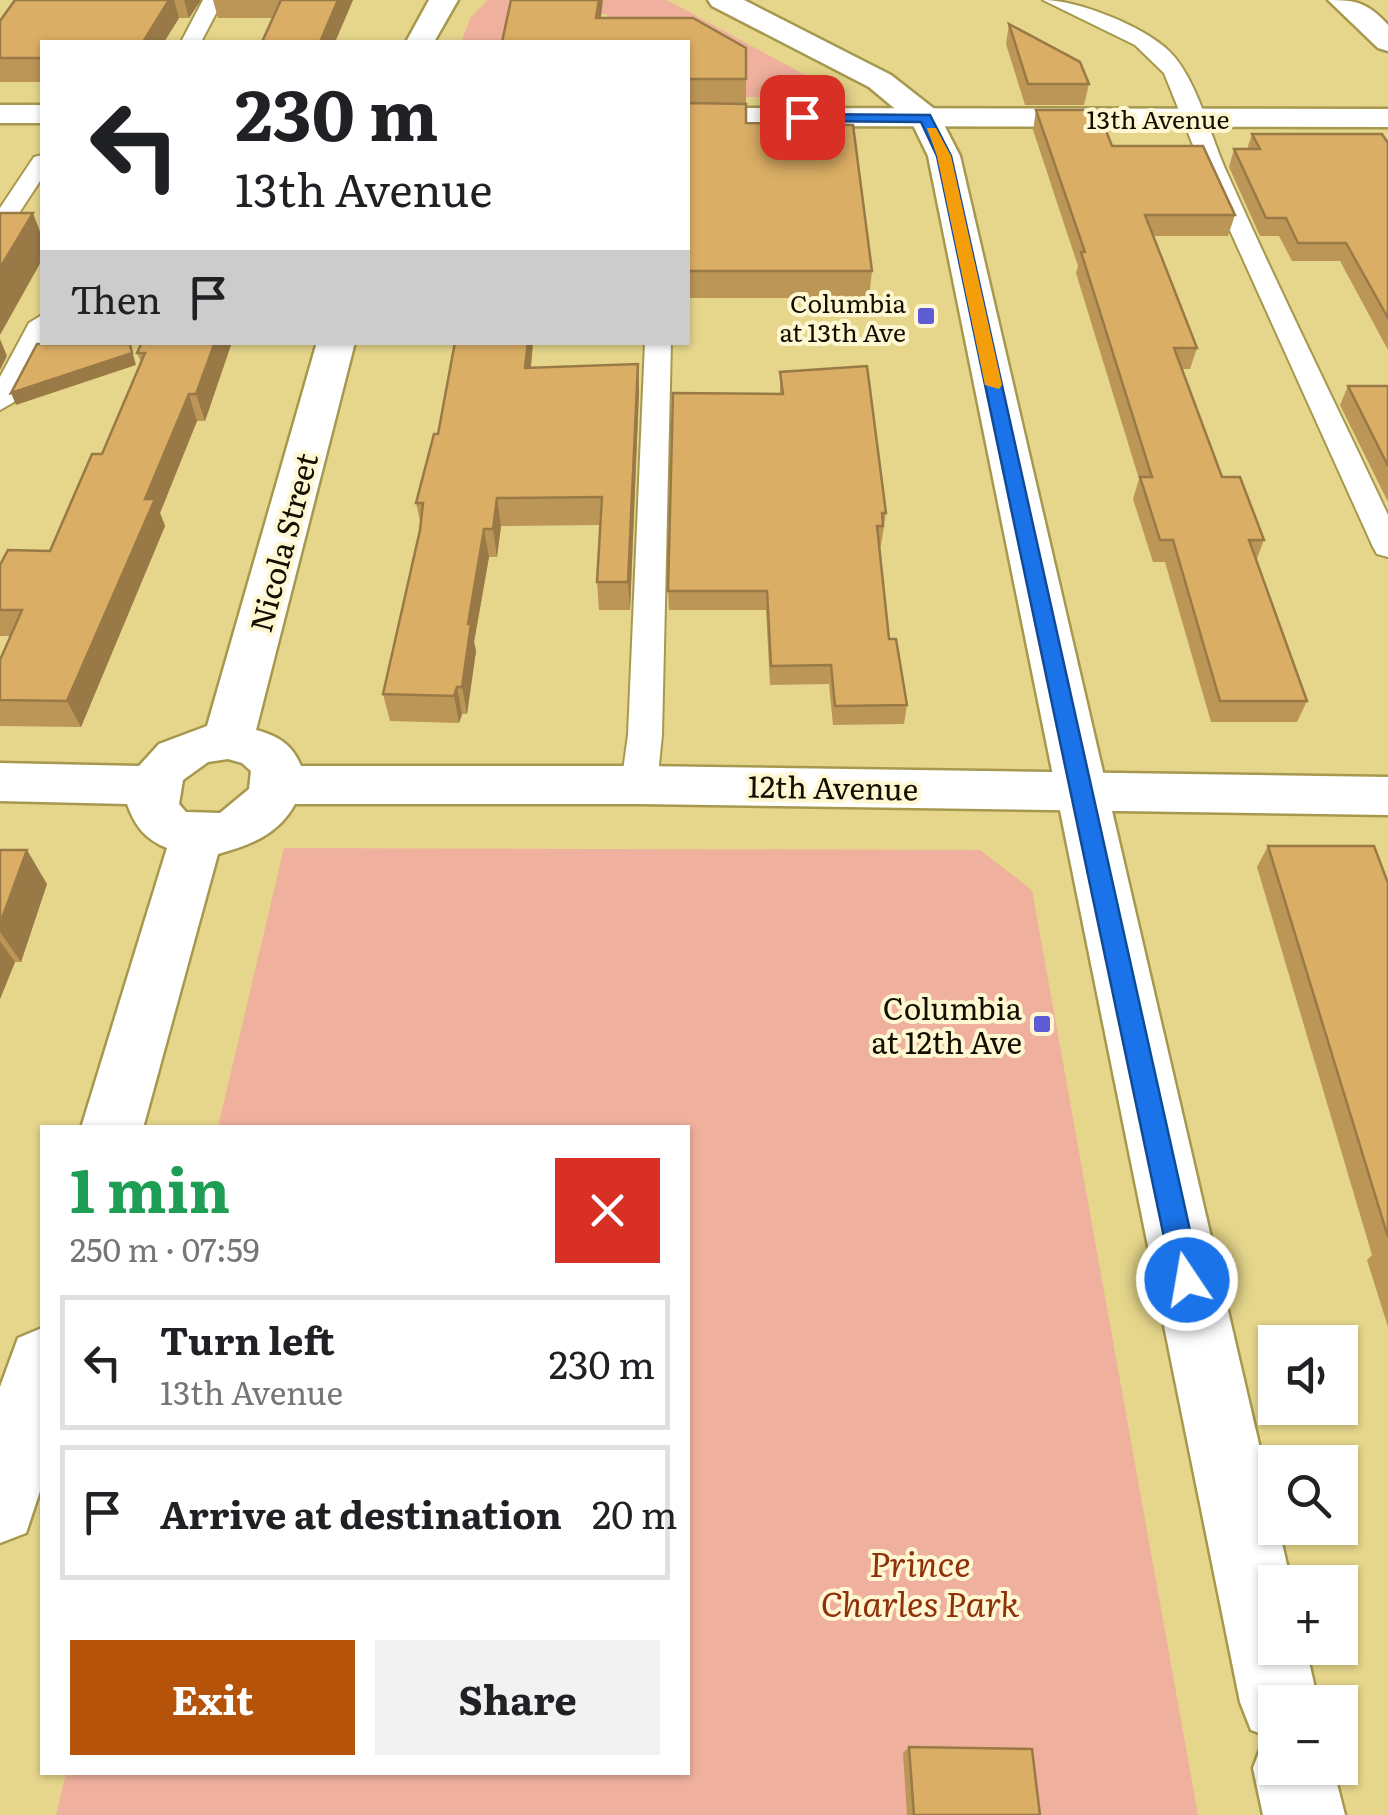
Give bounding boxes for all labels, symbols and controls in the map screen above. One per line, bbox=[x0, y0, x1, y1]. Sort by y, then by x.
text: 230 m bbox=[235, 59, 439, 163]
pin bbox=[760, 75, 845, 160]
icon: left bbox=[70, 80, 200, 210]
icon: arrive bbox=[775, 90, 830, 145]
street label: 13th Avenue bbox=[1086, 100, 1230, 137]
text: 13th Avenue bbox=[235, 154, 493, 221]
text: Then bbox=[70, 269, 161, 326]
icon: arrive bbox=[181, 270, 236, 325]
place label: Columbia at 13th Ave bbox=[780, 284, 907, 350]
marker: Columbia at 13th Ave bbox=[915, 305, 937, 327]
street label: Nicola Street bbox=[237, 447, 327, 637]
street label: 12th Avenue bbox=[747, 763, 919, 809]
place label: Columbia at 12th Ave bbox=[871, 985, 1023, 1063]
marker: Columbia at 12th Ave bbox=[1031, 1013, 1053, 1035]
text: 1 min bbox=[70, 1142, 230, 1231]
button: close bbox=[555, 1158, 660, 1263]
text: 250 m · 07:59 bbox=[70, 1224, 260, 1272]
position arrow bbox=[1135, 1228, 1239, 1332]
text: Turn left bbox=[160, 1310, 335, 1367]
map controls bbox=[1258, 1325, 1358, 1785]
button: sound bbox=[1258, 1325, 1358, 1425]
text: 230 m bbox=[549, 1334, 655, 1391]
icon: left bbox=[75, 1335, 130, 1390]
text: 13th Avenue bbox=[160, 1367, 343, 1415]
button: search bbox=[1258, 1445, 1358, 1545]
text: Arrive at destination bbox=[160, 1484, 562, 1541]
text: 20 m bbox=[592, 1484, 678, 1541]
icon: arrive bbox=[75, 1485, 130, 1540]
park label: Prince Charles Park bbox=[821, 1536, 1019, 1628]
button: + bbox=[1258, 1565, 1358, 1665]
button: Exit bbox=[70, 1640, 355, 1755]
button: Share bbox=[375, 1640, 660, 1755]
button: − bbox=[1258, 1685, 1358, 1785]

